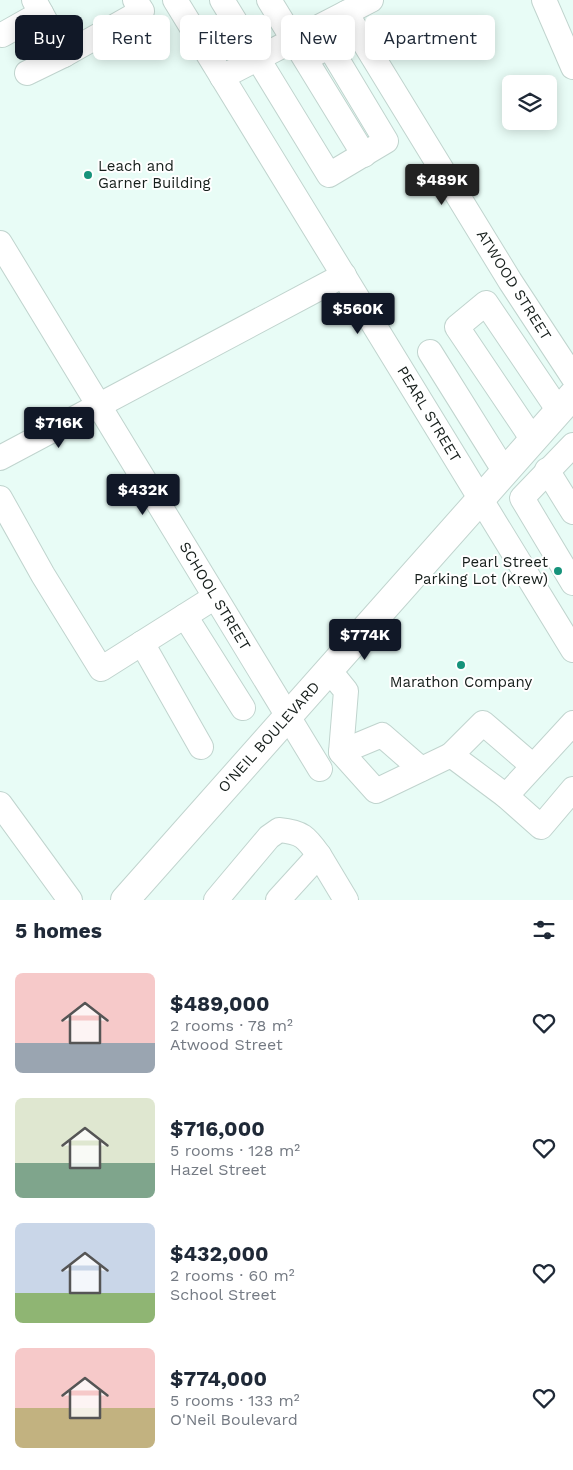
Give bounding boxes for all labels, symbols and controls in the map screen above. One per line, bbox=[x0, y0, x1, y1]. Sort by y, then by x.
chip: Buy bbox=[15, 15, 83, 60]
chip: Rent bbox=[93, 15, 170, 60]
chip: Filters bbox=[180, 15, 271, 60]
chip: New bbox=[281, 15, 355, 60]
chip: Apartment bbox=[365, 15, 495, 60]
map controls bbox=[502, 75, 557, 130]
button: layers bbox=[502, 75, 557, 130]
place label: Leach and Garner Building bbox=[98, 157, 211, 192]
pin: $489K bbox=[407, 164, 477, 206]
marker: Leach and Garner Building bbox=[82, 169, 94, 181]
text: $489K bbox=[416, 170, 468, 189]
street label: ATWOOD STREET bbox=[473, 227, 555, 343]
pin: $560K bbox=[323, 292, 393, 335]
text: $560K bbox=[333, 299, 383, 318]
street label: PEARL STREET bbox=[393, 363, 465, 465]
pin: $716K bbox=[24, 406, 94, 449]
text: $716K bbox=[35, 413, 83, 432]
pin: $432K bbox=[108, 474, 178, 516]
text: $432K bbox=[118, 480, 168, 499]
street label: SCHOOL STREET bbox=[175, 538, 255, 654]
place label: Pearl Street Parking Lot (Krew) bbox=[414, 553, 549, 588]
marker: Pearl Street Parking Lot (Krew) bbox=[552, 565, 564, 577]
pin: $774K bbox=[330, 618, 400, 661]
text: $774K bbox=[340, 625, 390, 644]
marker: Marathon Company bbox=[455, 659, 467, 671]
place label: Marathon Company bbox=[390, 673, 533, 691]
street label: O'NEIL BOULEVARD bbox=[214, 678, 324, 796]
icon: filters bbox=[530, 916, 558, 944]
text: 5 homes bbox=[15, 918, 102, 943]
text: $489,000 bbox=[170, 991, 269, 1016]
icon: home bbox=[55, 993, 115, 1053]
icon: heart bbox=[530, 1009, 558, 1037]
text: 2 rooms · 78 m² bbox=[170, 1016, 293, 1035]
text: Atwood Street bbox=[170, 1035, 283, 1054]
text: $716,000 bbox=[170, 1116, 265, 1141]
icon: home bbox=[55, 1118, 115, 1178]
icon: heart bbox=[530, 1134, 558, 1162]
text: 5 rooms · 128 m² bbox=[170, 1141, 300, 1160]
text: Hazel Street bbox=[170, 1160, 266, 1179]
text: $432,000 bbox=[170, 1241, 268, 1266]
icon: home bbox=[55, 1243, 115, 1303]
icon: heart bbox=[530, 1259, 558, 1287]
text: 2 rooms · 60 m² bbox=[170, 1266, 295, 1285]
text: School Street bbox=[170, 1285, 276, 1304]
text: $774,000 bbox=[170, 1366, 267, 1391]
icon: home bbox=[55, 1368, 115, 1428]
icon: heart bbox=[530, 1384, 558, 1412]
text: 5 rooms · 133 m² bbox=[170, 1391, 300, 1410]
text: O'Neil Boulevard bbox=[170, 1410, 298, 1429]

